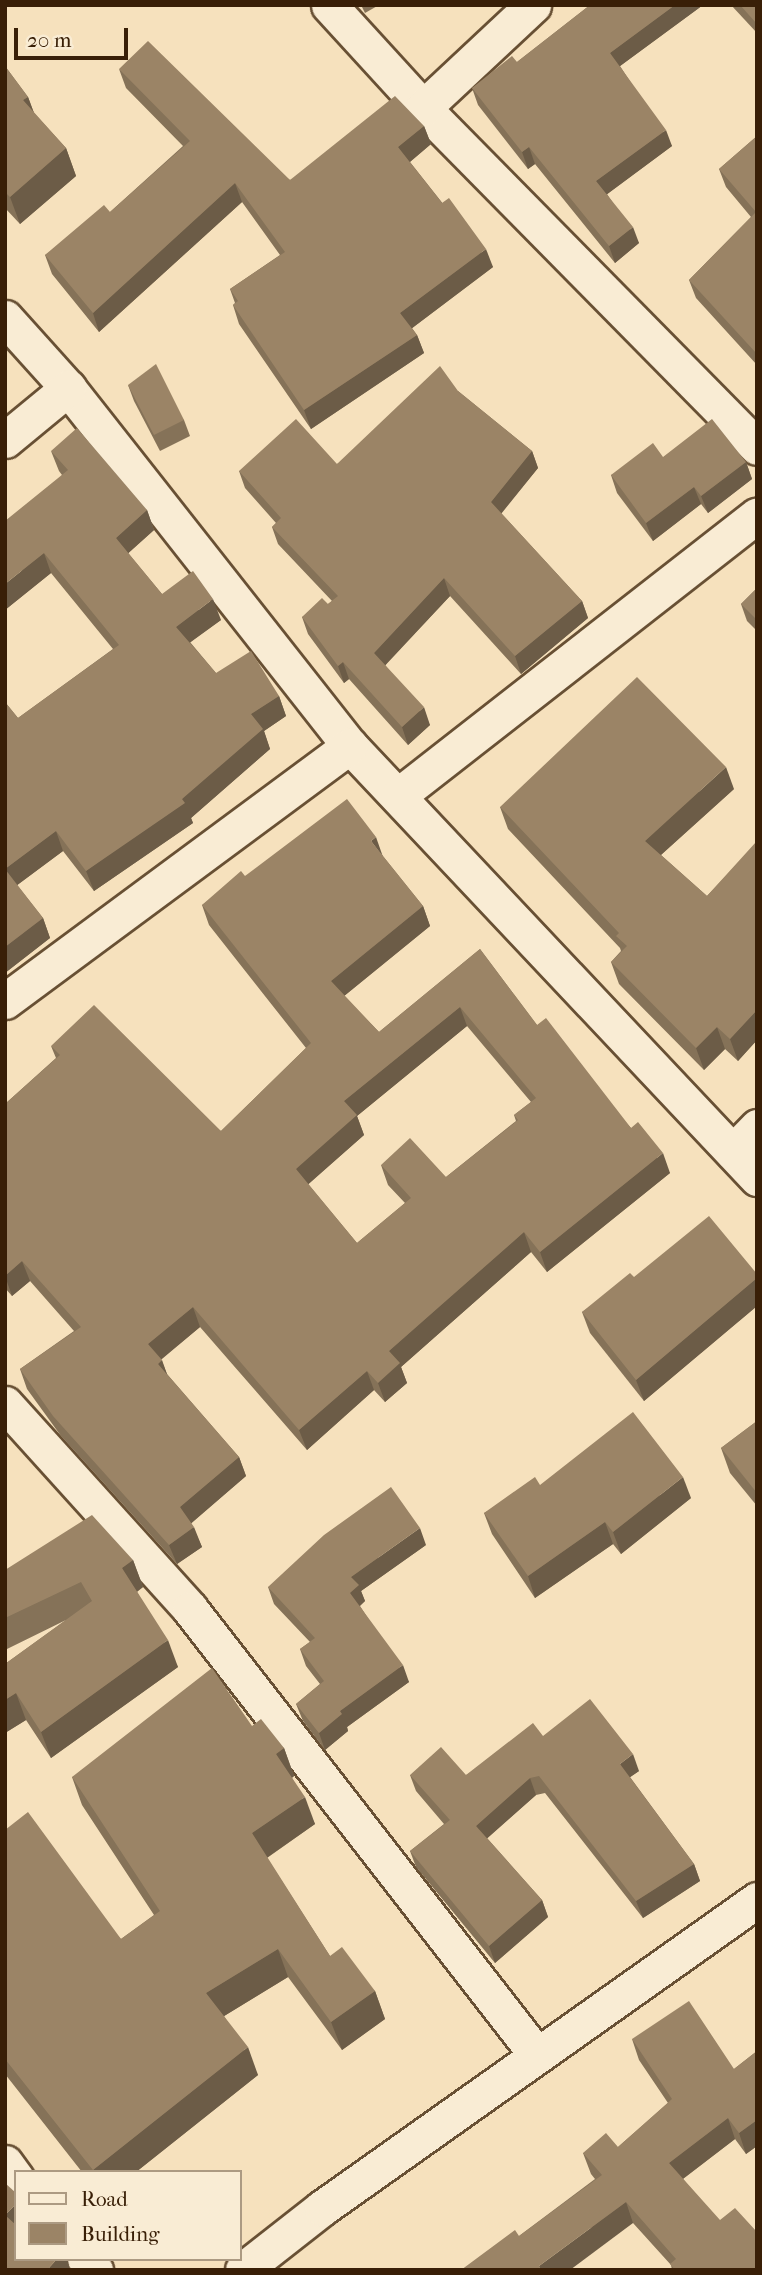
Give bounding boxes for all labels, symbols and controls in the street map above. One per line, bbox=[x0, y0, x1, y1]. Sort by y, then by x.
scale bar bbox=[18, 14, 131, 58]
text: 20 m bbox=[27, 28, 71, 52]
legend bbox=[14, 2170, 242, 2261]
text: Road bbox=[81, 2187, 128, 2211]
text: Building bbox=[81, 2222, 159, 2246]

